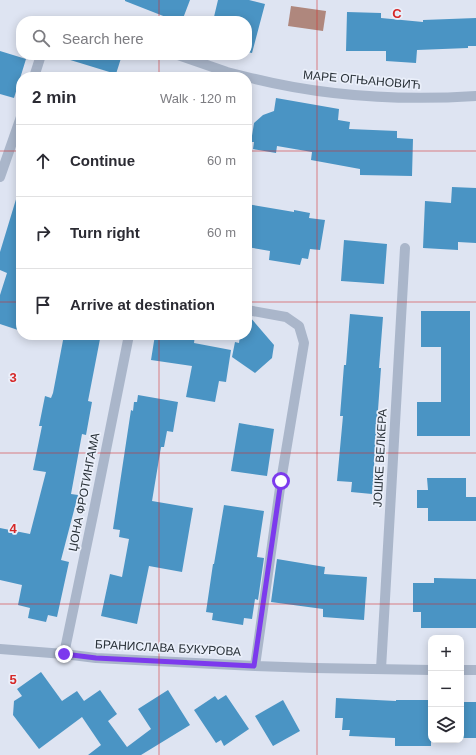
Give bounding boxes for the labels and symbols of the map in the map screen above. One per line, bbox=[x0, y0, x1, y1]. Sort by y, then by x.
text: C bbox=[392, 6, 402, 21]
street label: МАРЕ ОГЊАНОВИЋ bbox=[303, 68, 421, 92]
text: 3 bbox=[9, 370, 17, 385]
street label: ЈОШКЕ ВЕЛКЕРА bbox=[370, 408, 390, 508]
street label: ЏОНА ФРОТИНГАМА bbox=[66, 432, 102, 552]
route start bbox=[272, 472, 290, 490]
text: 4 bbox=[9, 521, 17, 536]
street label: БРАНИСЛАВА БУКУРОВА bbox=[95, 637, 241, 659]
route end bbox=[55, 645, 73, 663]
text: 5 bbox=[9, 672, 17, 687]

